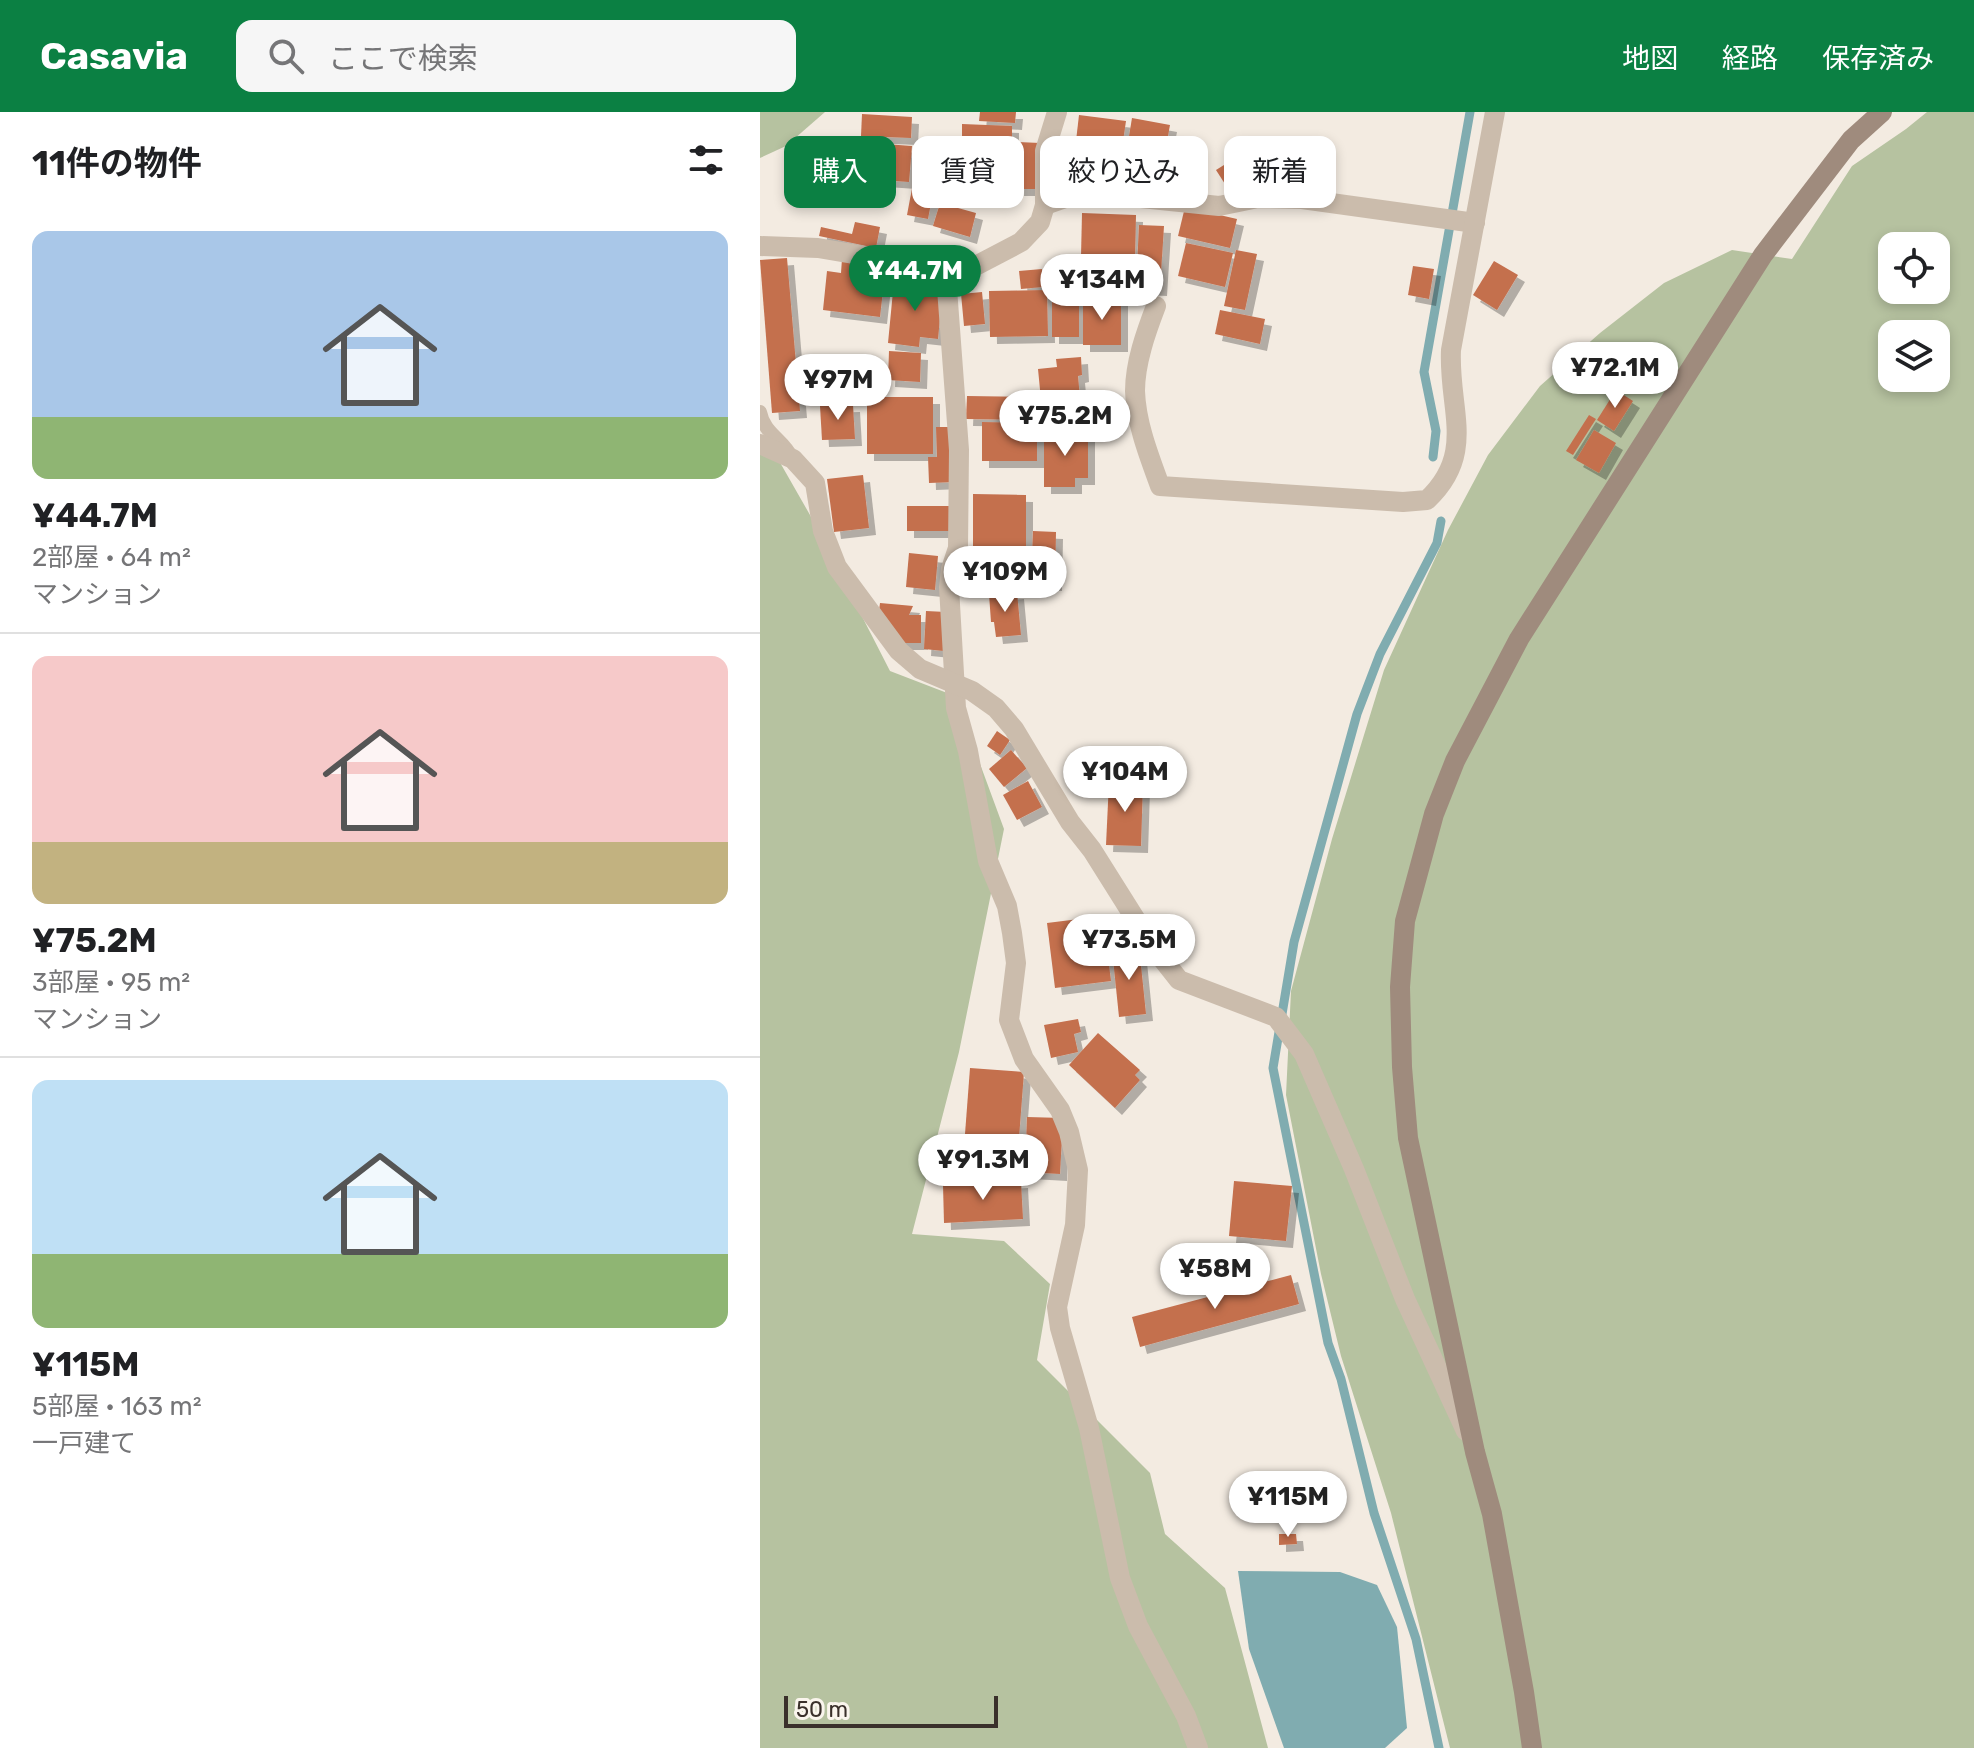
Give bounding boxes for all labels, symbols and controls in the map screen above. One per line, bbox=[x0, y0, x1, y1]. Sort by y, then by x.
search box bbox=[236, 20, 796, 92]
text: Casavia bbox=[40, 33, 188, 79]
icon: search bbox=[264, 34, 308, 78]
text: ここで検索 bbox=[328, 41, 478, 77]
text: 地図 bbox=[1622, 42, 1678, 75]
text: 経路 bbox=[1722, 42, 1778, 75]
text: 保存済み bbox=[1822, 42, 1934, 75]
chip: 購入 bbox=[784, 136, 896, 208]
chip: 賃貸 bbox=[912, 136, 1024, 208]
chip: 絞り込み bbox=[1040, 136, 1208, 208]
chip: 新着 bbox=[1224, 136, 1336, 208]
icon: filters bbox=[684, 138, 728, 182]
text: 11件の物件 bbox=[32, 143, 202, 184]
map controls bbox=[1878, 232, 1950, 392]
button: locate bbox=[1878, 232, 1950, 304]
pin: ¥44.7M bbox=[850, 245, 980, 313]
pin: ¥134M bbox=[1046, 254, 1158, 322]
text: ¥44.7M bbox=[867, 255, 963, 286]
text: ¥134M bbox=[1058, 264, 1146, 295]
icon: home bbox=[308, 283, 452, 427]
button: layers bbox=[1878, 320, 1950, 392]
pin: ¥72.1M bbox=[1550, 342, 1680, 410]
text: ¥72.1M bbox=[1570, 352, 1660, 383]
pin: ¥97M bbox=[791, 354, 885, 422]
text: ¥97M bbox=[802, 364, 874, 395]
pin: ¥75.2M bbox=[1000, 390, 1130, 458]
text: ¥75.2M bbox=[1017, 400, 1113, 431]
text: ¥44.7M bbox=[32, 495, 158, 536]
text: 2部屋 · 64 m² bbox=[32, 542, 191, 573]
pin: ¥109M bbox=[949, 546, 1061, 614]
text: ¥109M bbox=[962, 556, 1048, 587]
text: マンション bbox=[32, 579, 162, 610]
icon: home bbox=[308, 708, 452, 852]
pin: ¥104M bbox=[1069, 746, 1181, 814]
text: ¥104M bbox=[1081, 756, 1169, 787]
pin: ¥73.5M bbox=[1064, 914, 1194, 982]
text: ¥75.2M bbox=[32, 920, 157, 961]
text: ¥73.5M bbox=[1081, 924, 1177, 955]
text: 3部屋 · 95 m² bbox=[32, 967, 190, 998]
text: マンション bbox=[32, 1004, 162, 1035]
icon: home bbox=[308, 1132, 452, 1276]
pin: ¥91.3M bbox=[918, 1134, 1048, 1202]
text: ¥91.3M bbox=[936, 1144, 1030, 1175]
pin: ¥58M bbox=[1168, 1243, 1262, 1311]
text: ¥58M bbox=[1178, 1253, 1252, 1284]
text: ¥115M bbox=[32, 1344, 139, 1385]
text: 5部屋 · 163 m² bbox=[32, 1391, 202, 1422]
text: 一戸建て bbox=[32, 1428, 136, 1459]
pin: ¥115M bbox=[1232, 1471, 1344, 1539]
text: ¥115M bbox=[1247, 1481, 1329, 1512]
scale bar bbox=[784, 1692, 998, 1728]
text: 50 m bbox=[796, 1696, 848, 1723]

